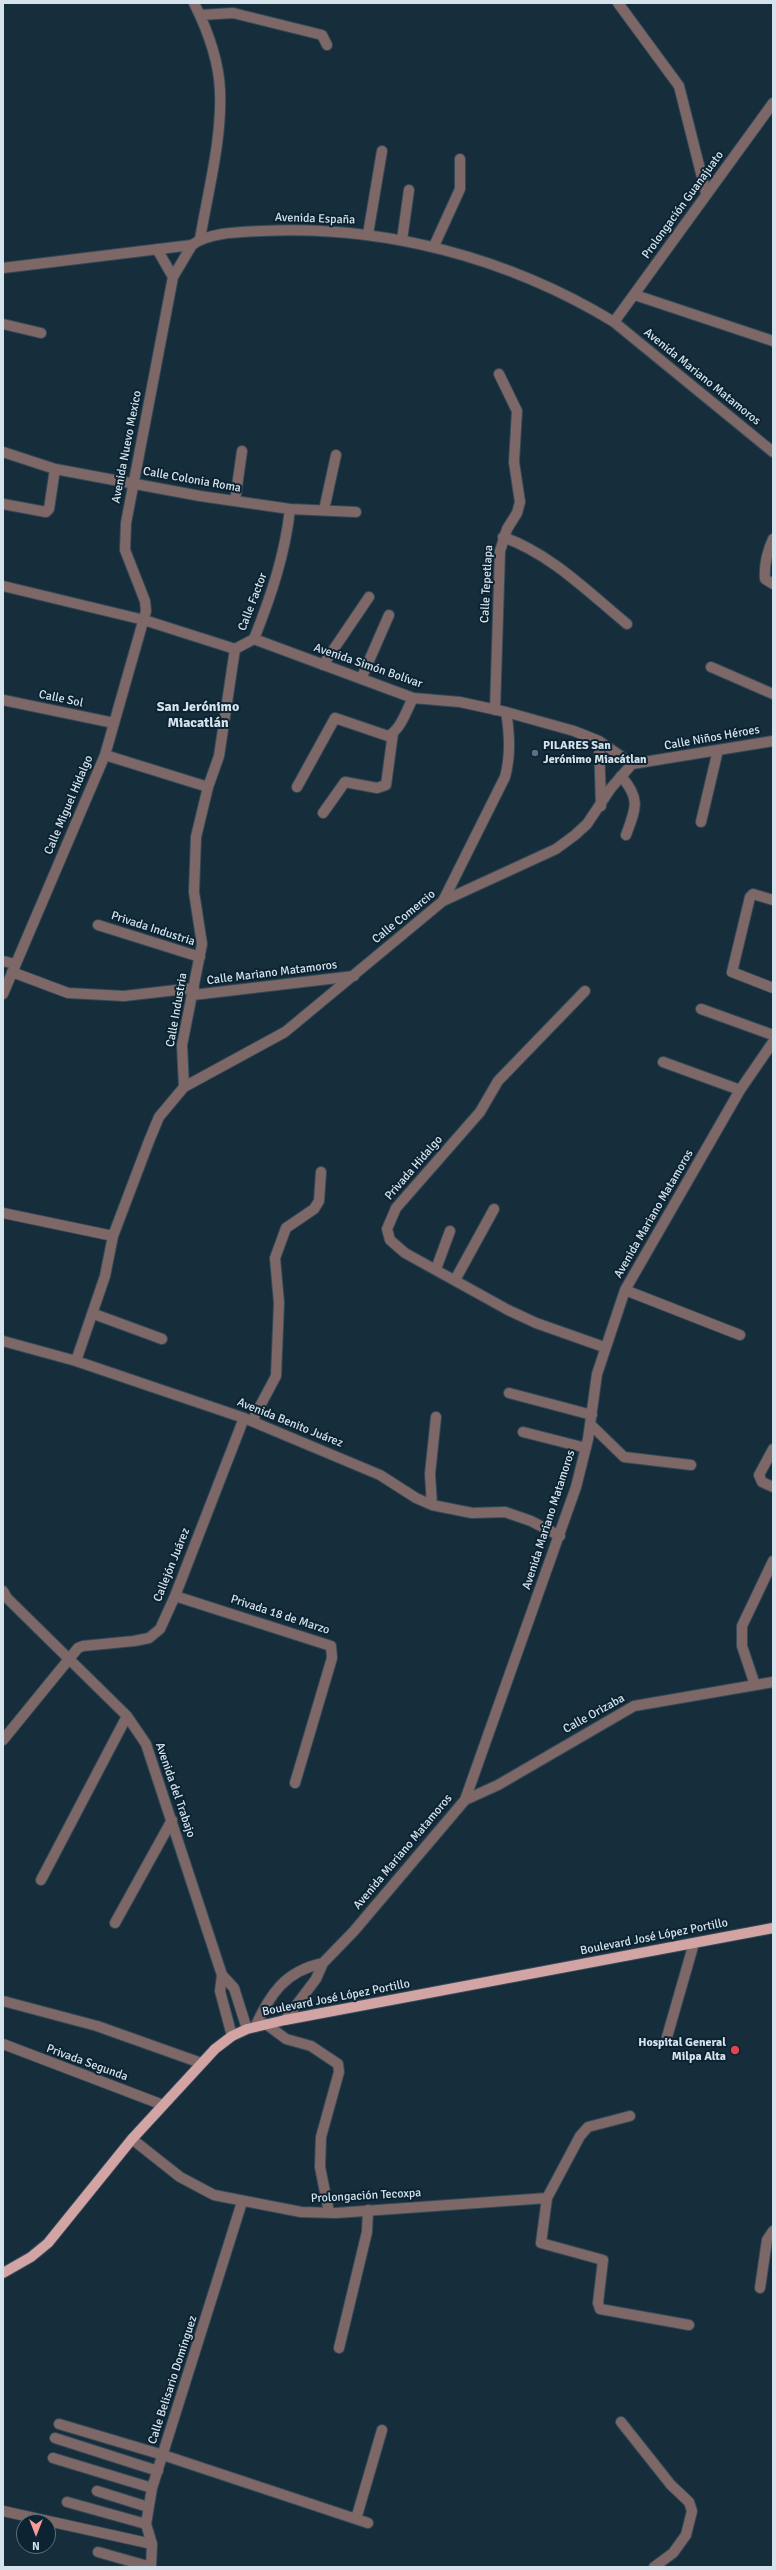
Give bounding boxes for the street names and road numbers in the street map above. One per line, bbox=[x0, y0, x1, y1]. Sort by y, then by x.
street label: Prolongación Guanajuato bbox=[639, 148, 727, 262]
street label: Avenida España bbox=[275, 210, 355, 228]
street label: Avenida Mariano Matamoros bbox=[641, 325, 763, 429]
street label: Avenida Nuevo Mexico bbox=[109, 389, 145, 505]
street label: Calle Colonia Roma bbox=[142, 464, 242, 496]
street label: Calle Tepetlapa bbox=[478, 545, 496, 623]
street label: Calle Factor bbox=[235, 571, 271, 633]
street label: Avenida Simón Bolívar bbox=[312, 641, 424, 691]
street label: Calle Sol bbox=[37, 687, 85, 711]
street label: Calle Niños Héroes bbox=[663, 723, 761, 753]
street label: Calle Miguel Hidalgo bbox=[42, 753, 96, 857]
street label: Calle Comercio bbox=[370, 887, 438, 947]
street label: Privada Industria bbox=[109, 909, 197, 949]
street label: Calle Mariano Matamoros bbox=[206, 958, 338, 988]
street label: Calle Industria bbox=[163, 972, 191, 1048]
street label: Privada Hidalgo bbox=[382, 1133, 446, 1203]
street label: Avenida Mariano Matamoros bbox=[611, 1147, 697, 1281]
street label: Avenida Benito Juárez bbox=[235, 1395, 345, 1451]
street label: Avenida Mariano Matamoros bbox=[520, 1448, 578, 1592]
street label: Callejón Juárez bbox=[151, 1526, 193, 1604]
street label: Privada 18 de Marzo bbox=[229, 1592, 331, 1638]
street label: Calle Orizaba bbox=[561, 1691, 627, 1737]
street label: Avenida del Trabajo bbox=[152, 1741, 198, 1839]
street label: Avenida Mariano Matamoros bbox=[351, 1791, 455, 1913]
street label: Boulevard José López Portillo bbox=[579, 1916, 729, 1958]
street label: Boulevard José López Portillo bbox=[261, 1977, 411, 2019]
street label: Privada Segunda bbox=[44, 2042, 130, 2084]
street label: Prolongación Tecoxpa bbox=[310, 2186, 422, 2206]
street label: Calle Belisario Domínguez bbox=[145, 2314, 201, 2446]

